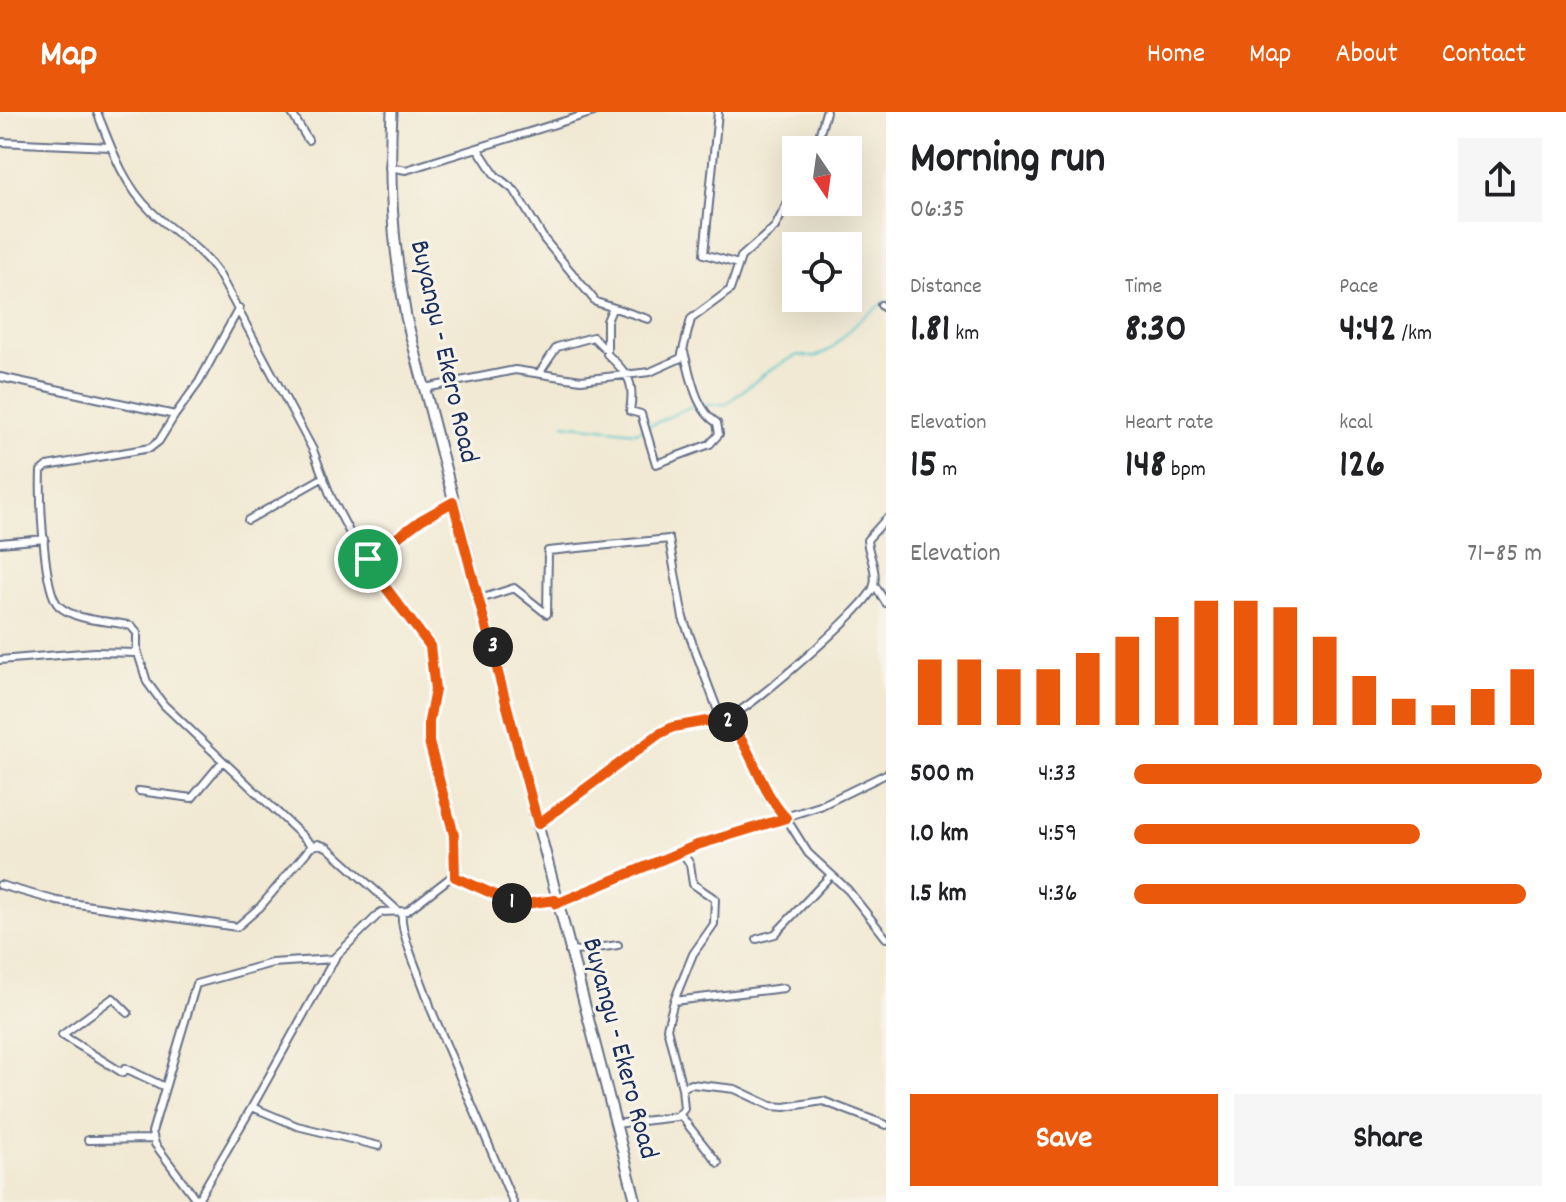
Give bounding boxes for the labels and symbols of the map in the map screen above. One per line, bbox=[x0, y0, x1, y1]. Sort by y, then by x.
north arrow bbox=[782, 136, 862, 216]
street label: Buyangu - Ekero Road bbox=[397, 237, 487, 467]
pin bbox=[334, 525, 402, 593]
pin: 3 bbox=[473, 627, 513, 667]
pin: 2 bbox=[708, 702, 748, 742]
pin: 1 bbox=[492, 883, 532, 923]
street label: Buyangu - Ekero Road bbox=[569, 934, 667, 1164]

